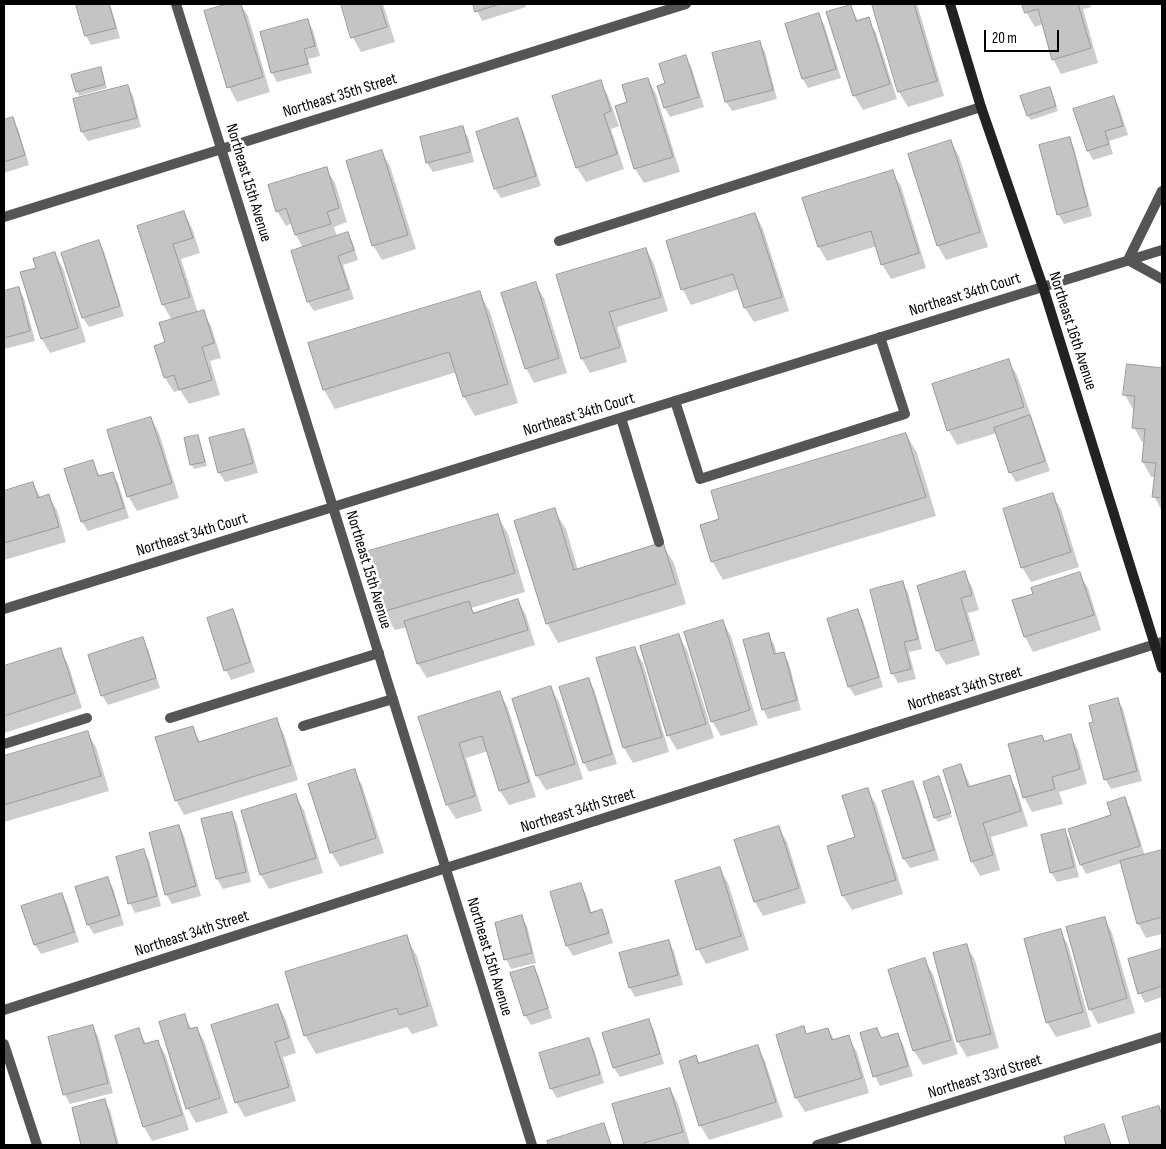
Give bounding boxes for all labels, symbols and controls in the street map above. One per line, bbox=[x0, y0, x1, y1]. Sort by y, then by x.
scale bar bbox=[986, 20, 1061, 52]
text: 20 m bbox=[992, 29, 1017, 48]
street label: Northeast 35th Street bbox=[281, 70, 399, 122]
street label: Northeast 15th Avenue bbox=[221, 122, 275, 244]
street label: Northeast 34th Court bbox=[907, 269, 1023, 321]
street label: Northeast 16th Avenue bbox=[1044, 270, 1100, 392]
street label: Northeast 34th Court bbox=[521, 389, 637, 441]
street label: Northeast 34th Court bbox=[134, 509, 250, 561]
street label: Northeast 15th Avenue bbox=[341, 509, 395, 631]
street label: Northeast 34th Street bbox=[906, 662, 1024, 716]
street label: Northeast 34th Street bbox=[519, 784, 637, 838]
street label: Northeast 15th Avenue bbox=[462, 896, 516, 1018]
street label: Northeast 34th Street bbox=[133, 907, 251, 961]
street label: Northeast 33rd Street bbox=[926, 1051, 1044, 1103]

